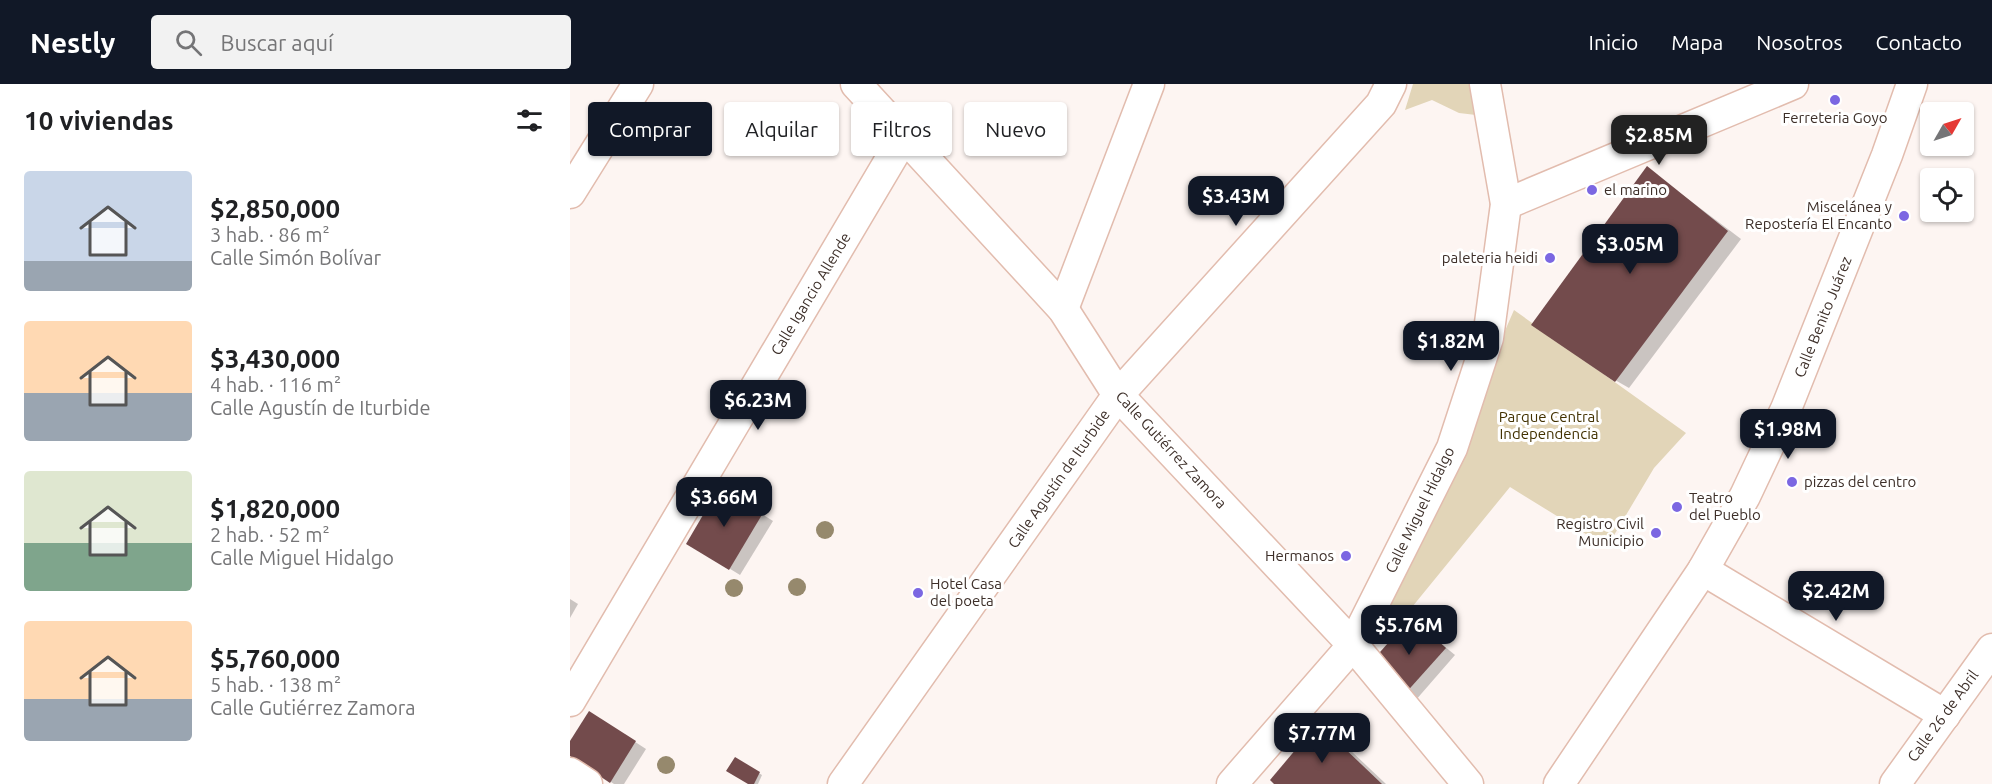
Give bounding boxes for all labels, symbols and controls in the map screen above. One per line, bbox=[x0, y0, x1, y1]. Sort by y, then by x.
search box bbox=[151, 15, 571, 69]
icon: search bbox=[172, 26, 205, 59]
text: Nestly bbox=[30, 27, 115, 58]
text: Buscar aquí bbox=[220, 30, 333, 55]
text: Inicio bbox=[1589, 30, 1638, 54]
text: Mapa bbox=[1671, 30, 1723, 54]
text: Nosotros bbox=[1756, 30, 1843, 54]
text: Contacto bbox=[1876, 30, 1962, 54]
marker: Ferreteria Goyo bbox=[1828, 93, 1842, 107]
chip: Comprar bbox=[588, 102, 712, 156]
chip: Alquilar bbox=[724, 102, 839, 156]
chip: Filtros bbox=[851, 102, 952, 156]
chip: Nuevo bbox=[964, 102, 1067, 156]
north arrow bbox=[1920, 102, 1974, 156]
map controls bbox=[1920, 102, 1974, 222]
icon: filters bbox=[513, 104, 546, 137]
text: 10 viviendas bbox=[24, 106, 174, 135]
place label: Ferreteria Goyo bbox=[1782, 109, 1888, 126]
pin: $2.85M bbox=[1610, 115, 1708, 166]
text: $2.85M bbox=[1625, 123, 1693, 146]
button: locate bbox=[1920, 168, 1974, 222]
pin: $3.43M bbox=[1187, 176, 1285, 227]
place label: el marino bbox=[1604, 181, 1667, 198]
marker: el marino bbox=[1585, 183, 1599, 197]
text: $3.43M bbox=[1202, 184, 1270, 207]
text: $2,850,000 bbox=[210, 194, 340, 223]
icon: home bbox=[72, 195, 144, 267]
place label: Miscelánea y Repostería El Encanto bbox=[1745, 198, 1892, 232]
marker: Miscelánea y Repostería El Encanto bbox=[1897, 209, 1911, 223]
text: 3 hab. · 86 m² bbox=[210, 223, 330, 246]
pin: $3.05M bbox=[1581, 224, 1679, 275]
street label: Calle Igancio Allende bbox=[767, 230, 854, 358]
text: $3.05M bbox=[1596, 232, 1664, 255]
text: Calle Simón Bolívar bbox=[210, 246, 381, 269]
place label: paleteria heidi bbox=[1442, 249, 1538, 266]
marker: paleteria heidi bbox=[1543, 251, 1557, 265]
street label: Calle Benito Juárez bbox=[1790, 254, 1855, 380]
pin: $1.82M bbox=[1402, 321, 1500, 372]
text: $1.82M bbox=[1417, 329, 1485, 352]
text: $3,430,000 bbox=[210, 344, 340, 373]
icon: home bbox=[72, 345, 144, 417]
text: 4 hab. · 116 m² bbox=[210, 373, 341, 396]
pin: $6.23M bbox=[709, 380, 807, 431]
text: $6.23M bbox=[724, 388, 792, 411]
street label: Calle Gutiérrez Zamora bbox=[1113, 388, 1230, 512]
text: Calle Agustín de Iturbide bbox=[210, 396, 431, 419]
street label: Calle Agustín de Iturbide bbox=[1004, 406, 1113, 551]
park label: Parque Central Independencia bbox=[1499, 408, 1599, 442]
pin: $1.98M bbox=[1739, 409, 1837, 460]
text: $1.98M bbox=[1754, 417, 1822, 440]
street label: Calle Miguel Hidalgo bbox=[1382, 444, 1457, 575]
place label: pizzas del centro bbox=[1804, 473, 1916, 490]
marker: pizzas del centro bbox=[1785, 475, 1799, 489]
pin: $3.66M bbox=[675, 477, 773, 528]
text: $3.66M bbox=[690, 485, 758, 508]
place label: Teatro del Pueblo bbox=[1689, 489, 1761, 523]
text: $1,820,000 bbox=[210, 494, 340, 523]
icon: home bbox=[72, 495, 144, 567]
marker: Teatro del Pueblo bbox=[1670, 500, 1684, 514]
place label: Registro Civil Municipio bbox=[1556, 515, 1644, 549]
text: 2 hab. · 52 m² bbox=[210, 523, 330, 546]
marker: Registro Civil Municipio bbox=[1649, 526, 1663, 540]
text: Calle Miguel Hidalgo bbox=[210, 546, 394, 569]
place label: Hermanos bbox=[1265, 547, 1334, 564]
marker: Hermanos bbox=[1339, 549, 1353, 563]
pin: $2.42M bbox=[1787, 571, 1885, 622]
place label: Hotel Casa del poeta bbox=[930, 575, 1002, 609]
text: $2.42M bbox=[1802, 579, 1870, 602]
marker: Hotel Casa del poeta bbox=[911, 586, 925, 600]
pin: $5.76M bbox=[1360, 605, 1458, 656]
text: $5.76M bbox=[1375, 613, 1443, 636]
text: $5,760,000 bbox=[210, 644, 340, 673]
icon: home bbox=[72, 645, 144, 717]
street label: Calle 26 de Abril bbox=[1904, 667, 1982, 765]
text: 5 hab. · 138 m² bbox=[210, 673, 341, 696]
text: Calle Gutiérrez Zamora bbox=[210, 696, 415, 719]
pin: $7.77M bbox=[1273, 713, 1371, 764]
text: $7.77M bbox=[1288, 721, 1356, 744]

